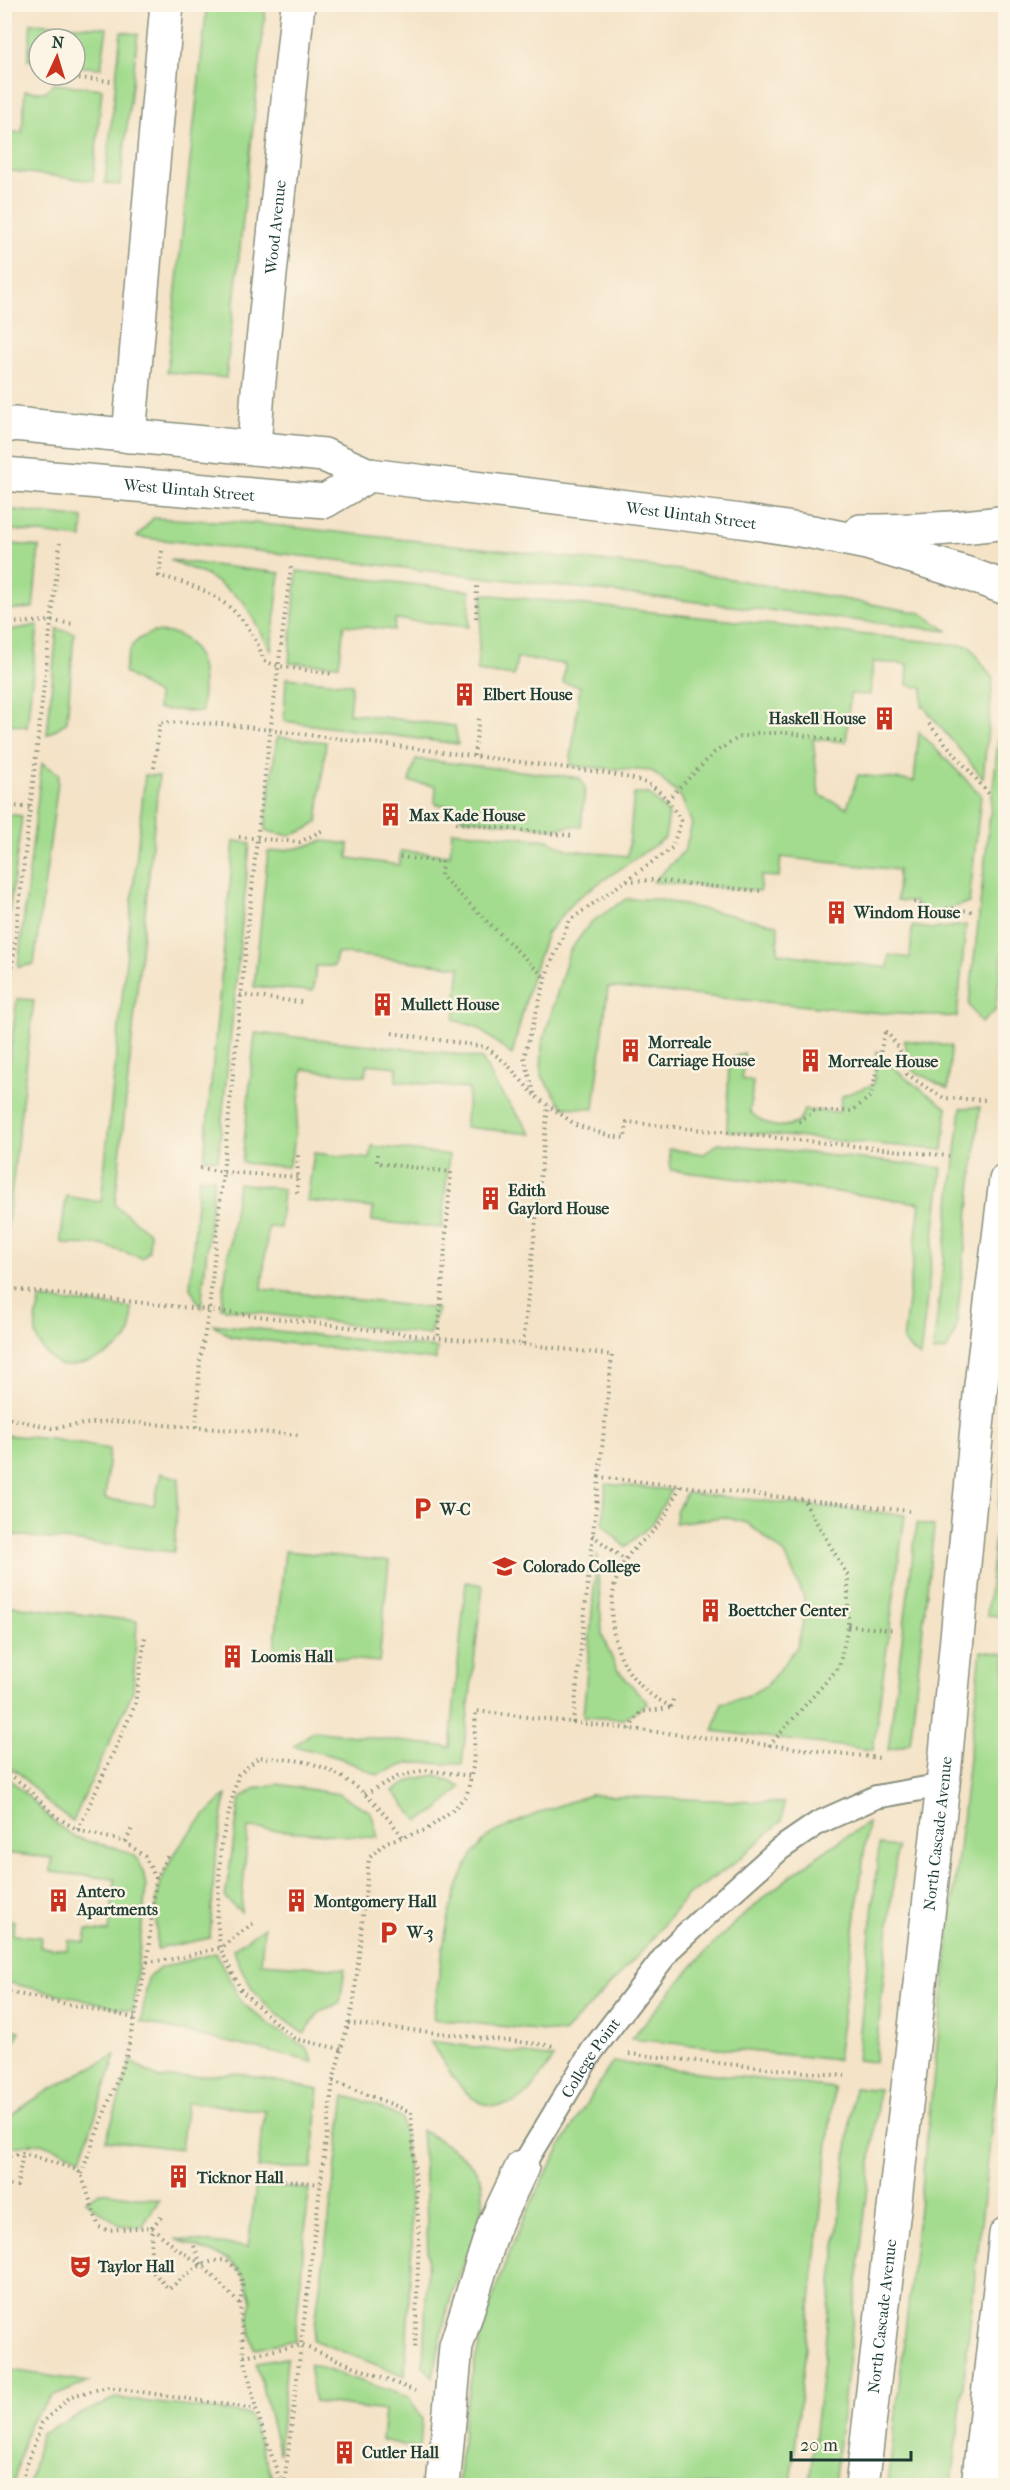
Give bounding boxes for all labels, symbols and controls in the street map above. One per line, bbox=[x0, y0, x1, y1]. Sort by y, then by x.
north arrow bbox=[27, 27, 87, 87]
text: N bbox=[51, 33, 66, 52]
street label: Wood Avenue bbox=[261, 179, 290, 276]
street label: West Uintah Street bbox=[122, 475, 256, 505]
street label: West Uintah Street bbox=[624, 498, 758, 533]
building icon: Elbert House bbox=[452, 681, 478, 707]
place label: Elbert House bbox=[483, 685, 573, 704]
building icon: Haskell House bbox=[871, 705, 897, 731]
place label: Haskell House bbox=[769, 709, 866, 728]
building icon: Max Kade House bbox=[378, 802, 404, 828]
place label: Max Kade House bbox=[408, 806, 525, 825]
building icon: Windom House bbox=[823, 899, 849, 925]
place label: Windom House bbox=[853, 903, 960, 922]
building icon: Mullett House bbox=[370, 991, 396, 1017]
place label: Mullett House bbox=[400, 995, 499, 1014]
place label: Morreale Carriage House bbox=[647, 1033, 755, 1071]
building icon: Morreale Carriage House bbox=[617, 1038, 643, 1064]
building icon: Morreale House bbox=[797, 1048, 823, 1074]
place label: Morreale House bbox=[827, 1052, 938, 1071]
place label: Edith Gaylord House bbox=[508, 1181, 609, 1219]
building icon: Edith Gaylord House bbox=[477, 1186, 503, 1212]
parking icon: W-C bbox=[409, 1496, 435, 1522]
place label: W-C bbox=[439, 1500, 471, 1519]
school or university icon: Colorado College bbox=[492, 1553, 518, 1579]
place label: Colorado College bbox=[523, 1557, 640, 1577]
building icon: Boettcher Center bbox=[697, 1597, 723, 1623]
place label: Boettcher Center bbox=[728, 1601, 849, 1620]
building icon: Loomis Hall bbox=[220, 1643, 246, 1669]
place label: Loomis Hall bbox=[251, 1647, 334, 1666]
street label: North Cascade Avenue bbox=[920, 1755, 956, 1912]
place label: Antero Apartments bbox=[76, 1882, 158, 1920]
building icon: Antero Apartments bbox=[46, 1887, 72, 1913]
building icon: Montgomery Hall bbox=[283, 1888, 309, 1914]
place label: Montgomery Hall bbox=[313, 1892, 437, 1912]
parking icon: W-3 bbox=[376, 1919, 402, 1945]
place label: W-3 bbox=[406, 1923, 433, 1943]
street label: College Point bbox=[557, 2014, 624, 2101]
building icon: Ticknor Hall bbox=[166, 2164, 192, 2190]
place label: Ticknor Hall bbox=[196, 2168, 284, 2187]
street label: North Cascade Avenue bbox=[864, 2238, 900, 2394]
theatre icon: Taylor Hall bbox=[67, 2253, 93, 2279]
place label: Taylor Hall bbox=[97, 2257, 175, 2277]
scale bar bbox=[791, 2424, 911, 2462]
text: 20 m bbox=[800, 2435, 838, 2456]
building icon: Cutler Hall bbox=[331, 2439, 357, 2465]
place label: Cutler Hall bbox=[362, 2443, 439, 2462]

